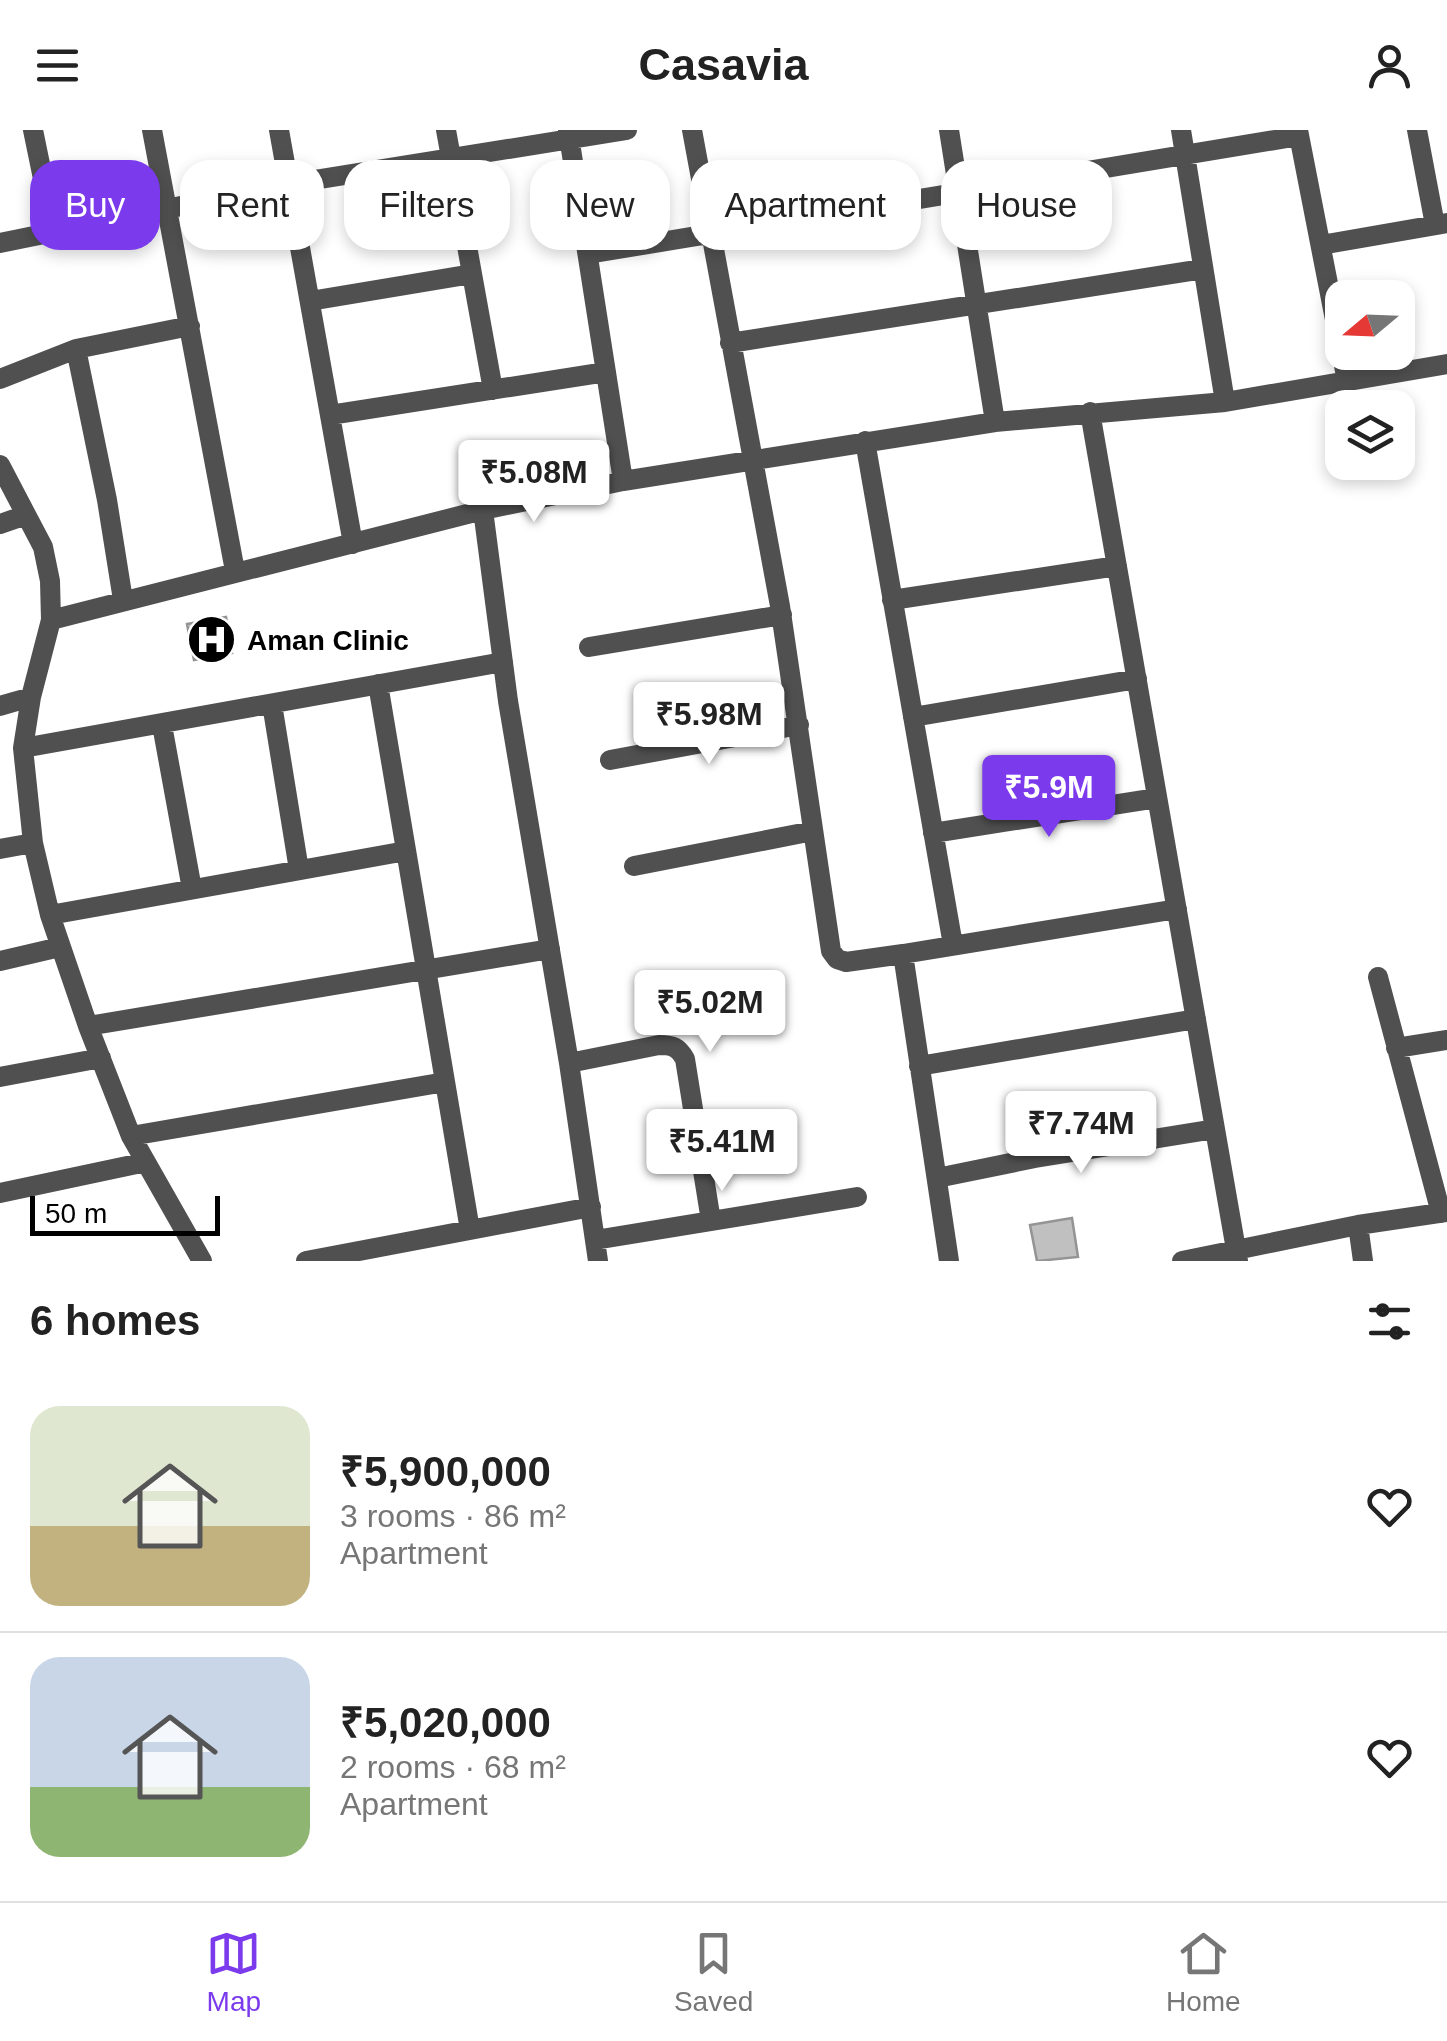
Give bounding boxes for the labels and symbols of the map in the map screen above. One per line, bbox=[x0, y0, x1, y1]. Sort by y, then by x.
north arrow bbox=[1325, 280, 1415, 370]
pin: ₹5.08M bbox=[453, 440, 615, 525]
hospital icon: Aman Clinic bbox=[186, 614, 238, 666]
place label: Aman Clinic bbox=[247, 625, 409, 656]
pin: ₹5.98M bbox=[628, 682, 790, 767]
pin: ₹5.9M bbox=[979, 755, 1119, 840]
pin: ₹5.02M bbox=[629, 970, 791, 1055]
pin: ₹7.74M bbox=[1000, 1091, 1162, 1176]
pin: ₹5.41M bbox=[641, 1109, 803, 1194]
scale bar bbox=[30, 1191, 220, 1236]

